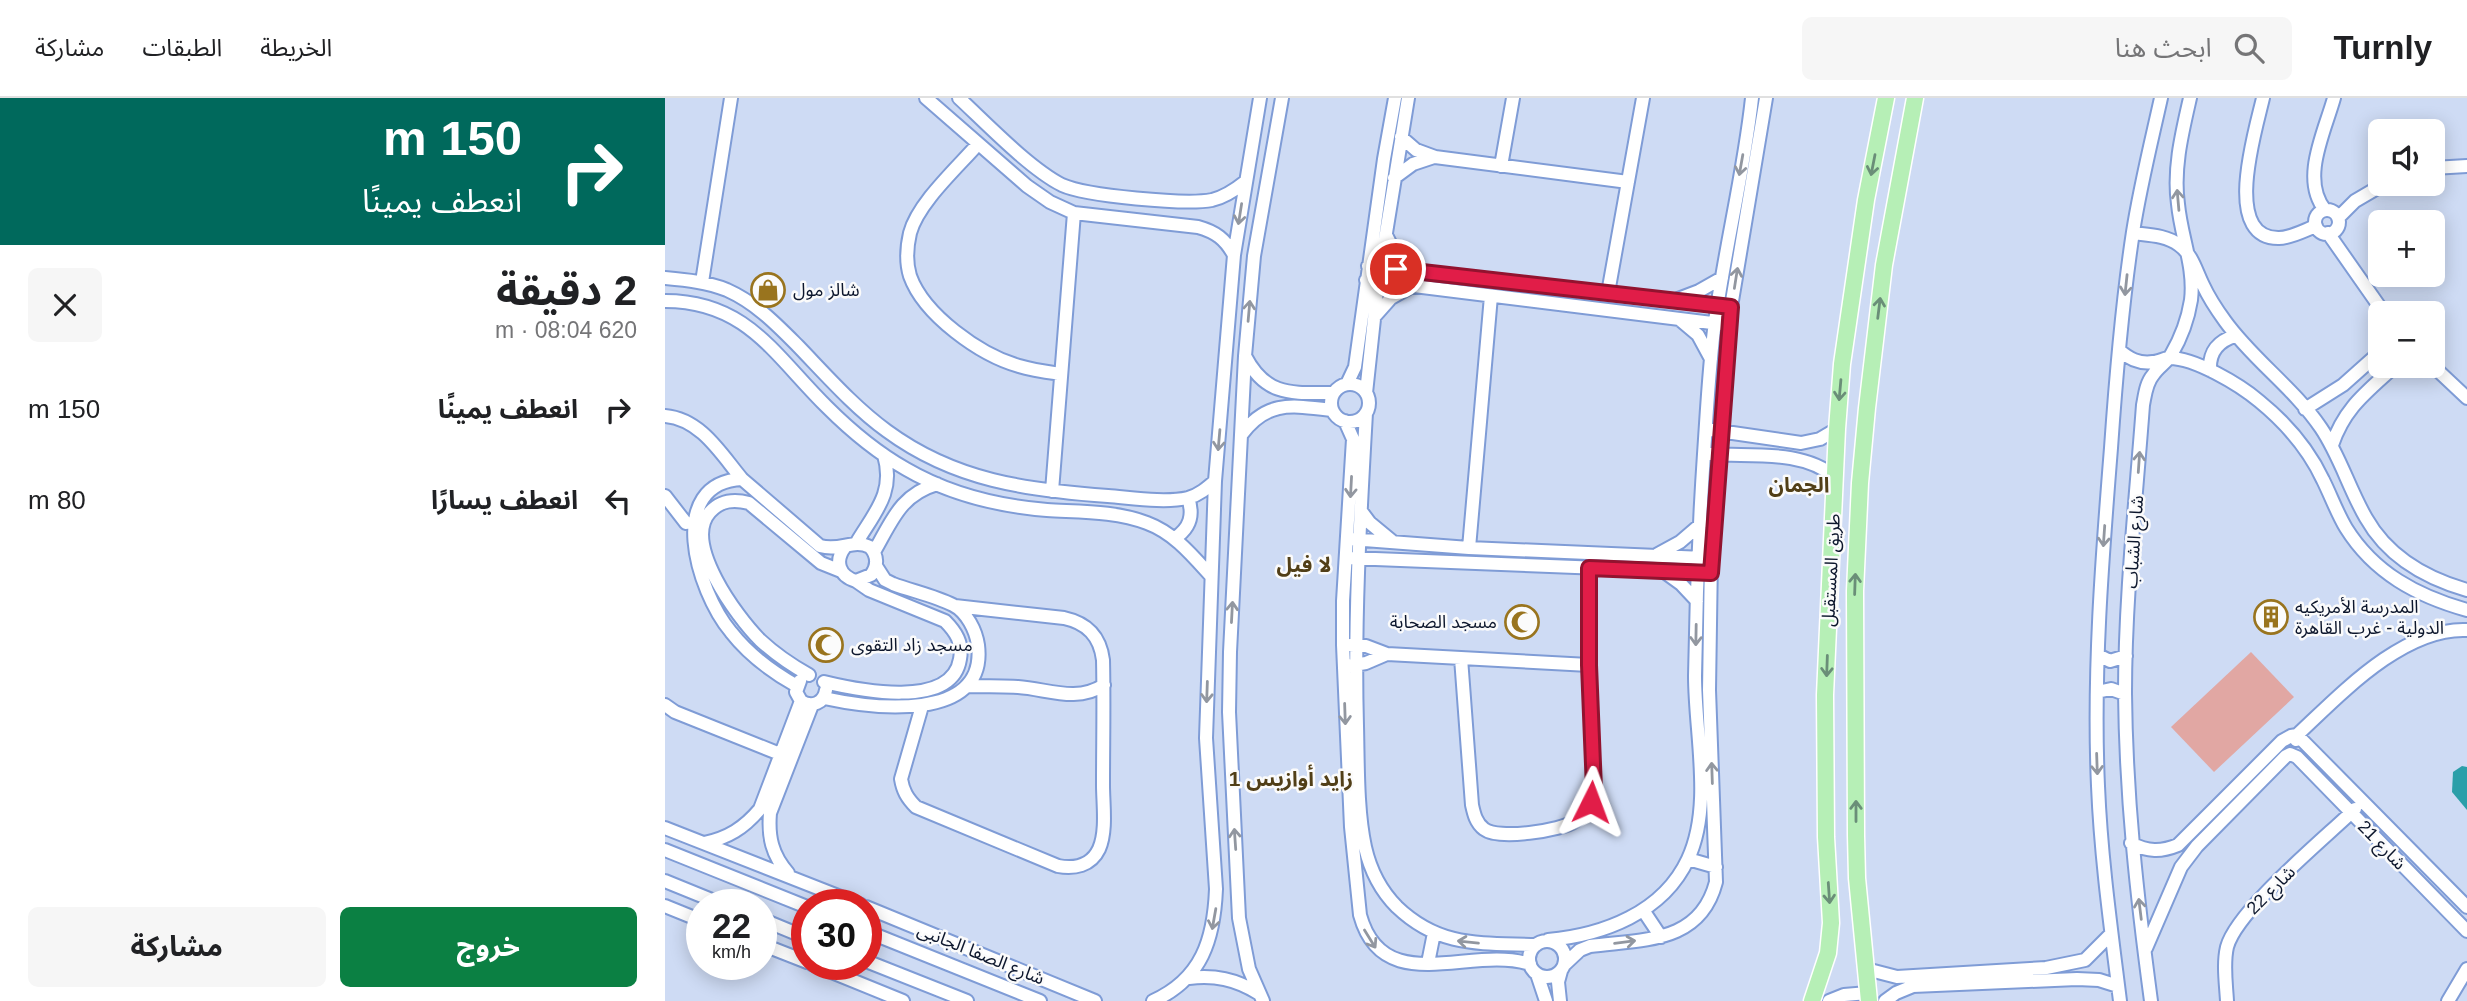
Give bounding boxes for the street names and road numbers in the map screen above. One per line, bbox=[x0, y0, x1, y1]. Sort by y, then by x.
street label: شارع الشباب bbox=[2121, 495, 2151, 590]
street label: طريق المستقبل bbox=[1818, 513, 1845, 627]
street label: شارع 21 bbox=[2351, 816, 2410, 876]
street label: شارع 22 bbox=[2243, 862, 2302, 921]
street label: شارع الصفا الجانبى bbox=[913, 919, 1047, 992]

